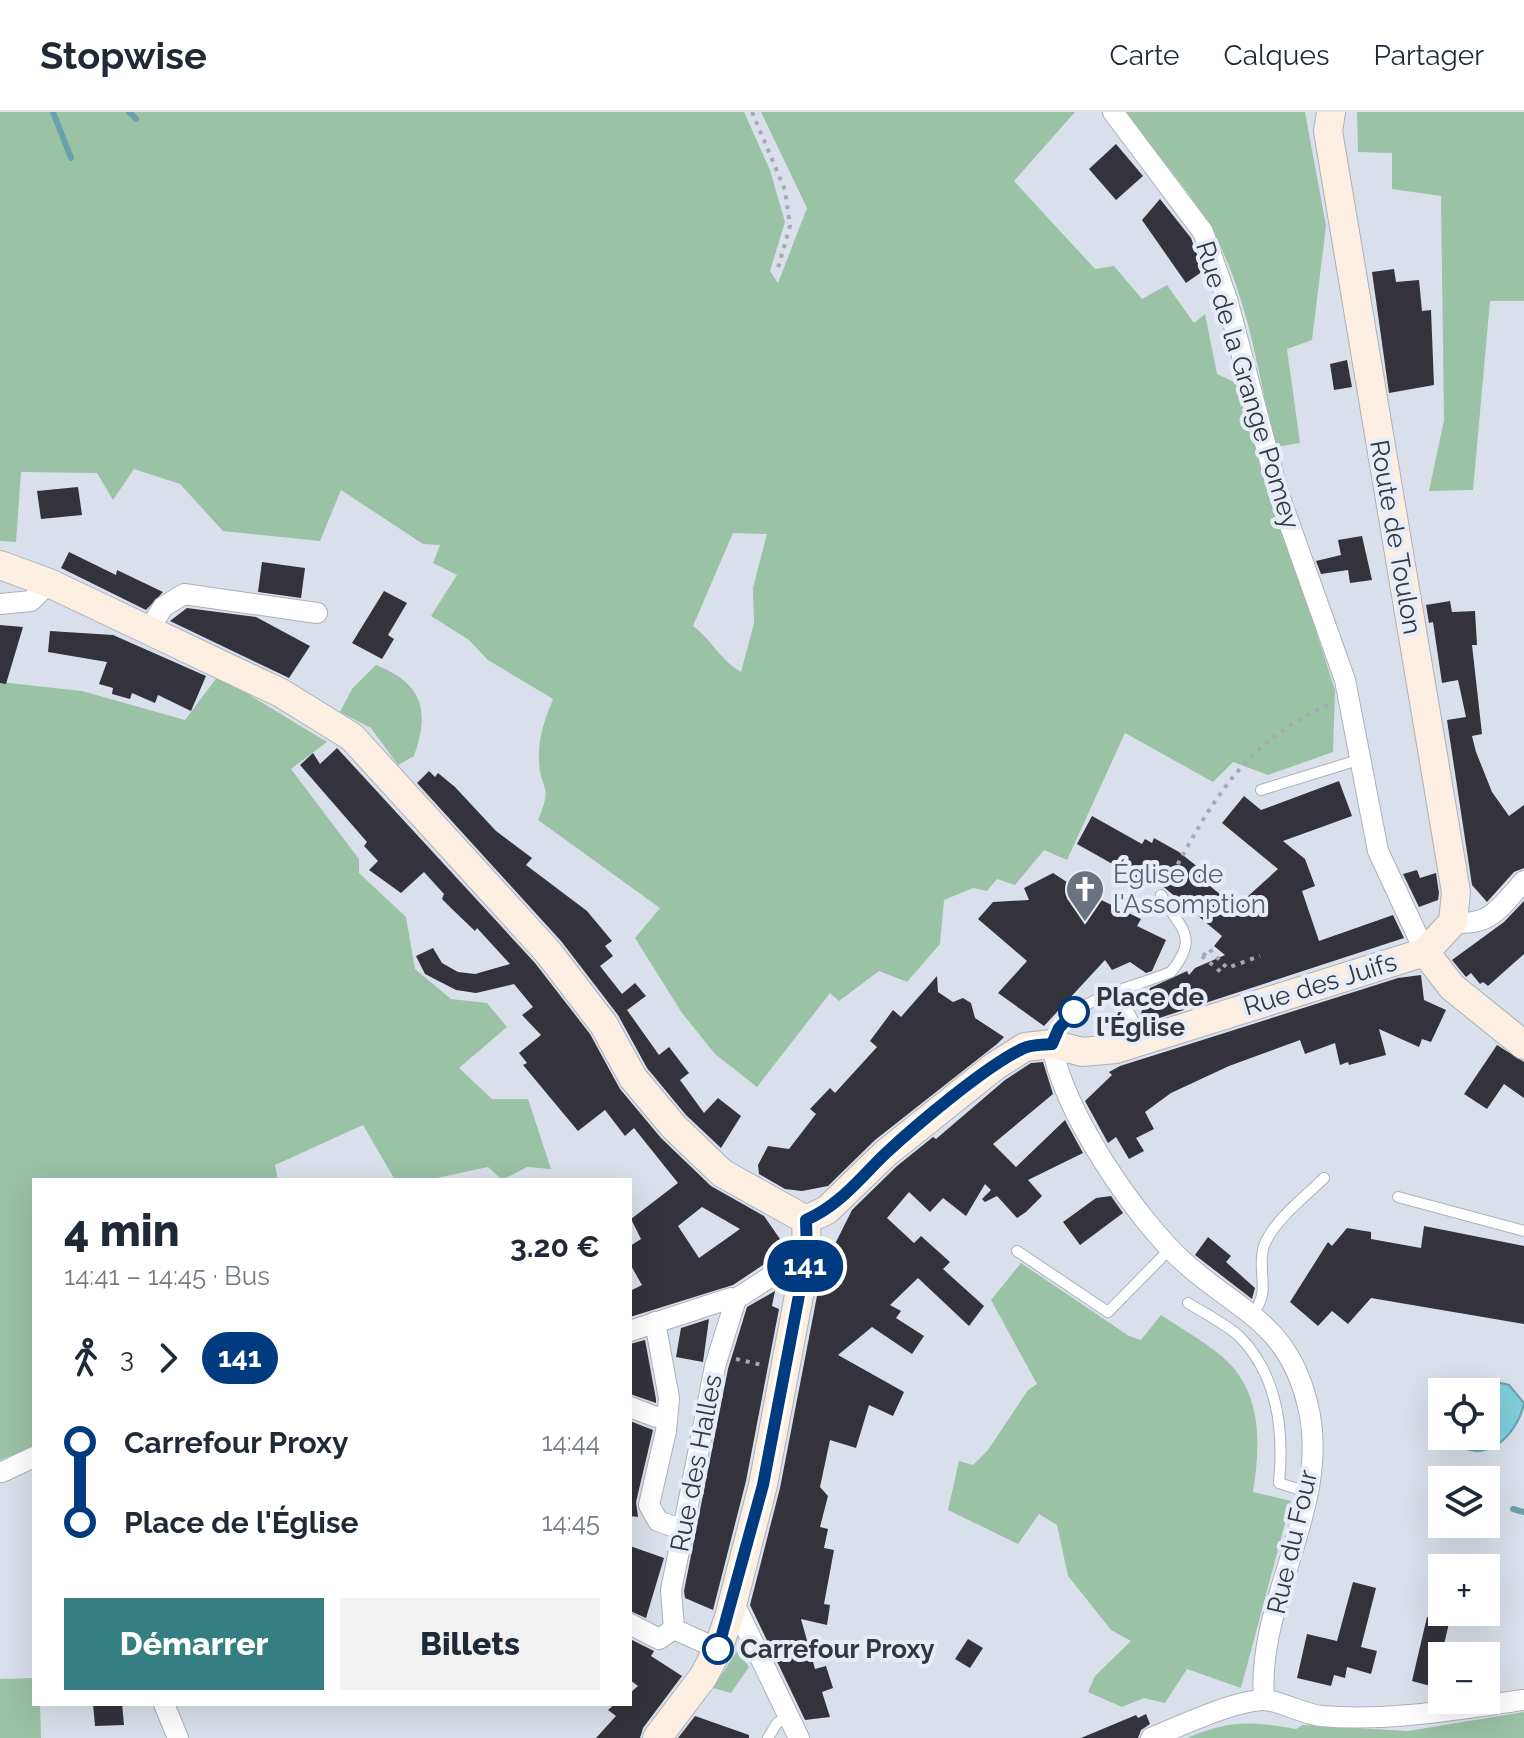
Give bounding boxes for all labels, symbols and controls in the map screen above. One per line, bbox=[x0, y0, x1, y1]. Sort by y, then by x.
text: Stopwise bbox=[40, 33, 207, 78]
text: Carte bbox=[1110, 39, 1179, 72]
text: Calques bbox=[1223, 39, 1329, 72]
text: Partager bbox=[1373, 39, 1484, 72]
street label: Rue de la Grange Pomey bbox=[1190, 238, 1306, 532]
street label: Route de Toulon bbox=[1364, 438, 1428, 636]
place label: Église de l'Assomption bbox=[1113, 859, 1266, 919]
church icon: Église de l'Assomption bbox=[1064, 868, 1106, 923]
street label: Rue des Juifs bbox=[1240, 946, 1400, 1022]
place label: Place de l'Église bbox=[1096, 982, 1204, 1042]
marker: Place de l'Église bbox=[1059, 997, 1089, 1027]
text: 4 min bbox=[64, 1205, 180, 1256]
text: 3.20 € bbox=[510, 1229, 600, 1264]
line badge: 141 bbox=[759, 1240, 851, 1292]
text: 141 bbox=[783, 1249, 827, 1282]
text: 14:41 – 14:45 · Bus bbox=[64, 1261, 270, 1291]
icon: walk bbox=[64, 1336, 108, 1380]
icon: forward bbox=[146, 1336, 190, 1380]
text: 141 bbox=[218, 1341, 262, 1374]
text: 3 bbox=[120, 1343, 134, 1373]
street label: Rue des Halles bbox=[664, 1372, 728, 1554]
map controls bbox=[1428, 1378, 1500, 1714]
button: locate bbox=[1428, 1378, 1500, 1450]
text: Carrefour Proxy bbox=[124, 1425, 348, 1460]
text: 14:44 bbox=[541, 1427, 600, 1457]
button: layers bbox=[1428, 1466, 1500, 1538]
street label: Rue du Four bbox=[1261, 1467, 1323, 1617]
text: Place de l'Église bbox=[124, 1505, 359, 1540]
text: 14:45 bbox=[541, 1507, 600, 1537]
button: + bbox=[1428, 1554, 1500, 1626]
button: Démarrer bbox=[64, 1598, 324, 1690]
button: Billets bbox=[340, 1598, 600, 1690]
marker: Carrefour Proxy bbox=[703, 1634, 733, 1664]
place label: Carrefour Proxy bbox=[740, 1634, 935, 1664]
button: − bbox=[1428, 1642, 1500, 1714]

